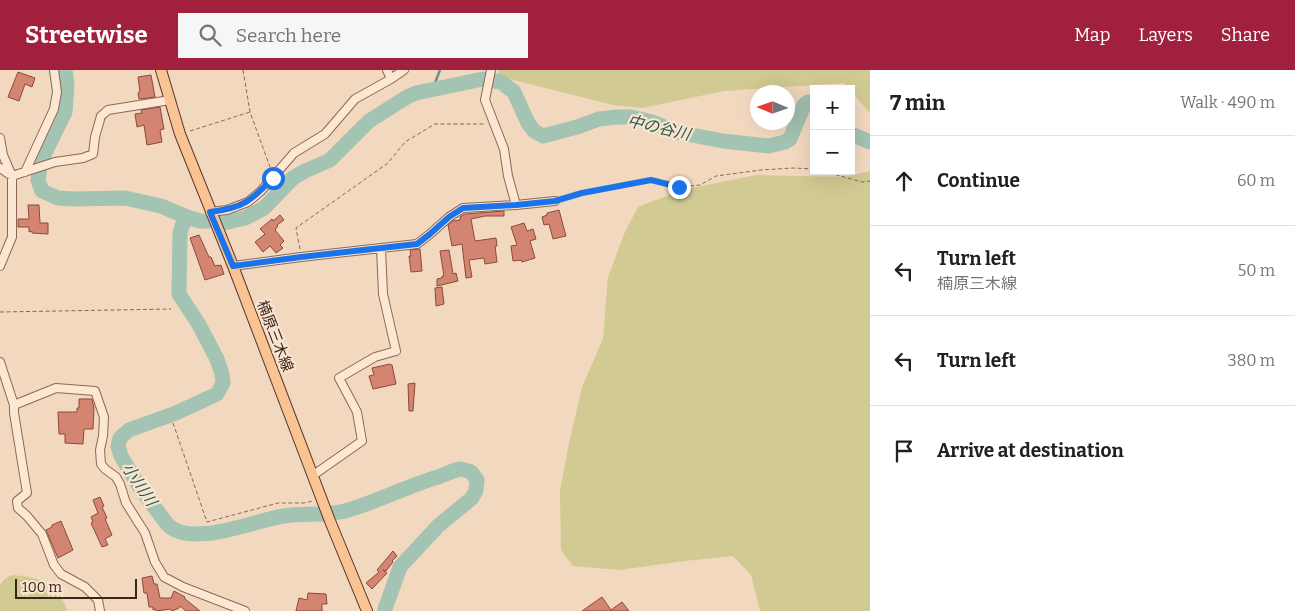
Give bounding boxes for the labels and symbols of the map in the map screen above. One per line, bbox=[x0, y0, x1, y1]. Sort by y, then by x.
north arrow bbox=[750, 85, 795, 130]
water label: 中の谷川 bbox=[626, 111, 694, 144]
route start bbox=[262, 167, 285, 190]
route end bbox=[668, 176, 691, 199]
street label: 楠原三木線 bbox=[253, 298, 297, 374]
water label: 小川川 bbox=[118, 459, 162, 511]
scale bar bbox=[15, 576, 138, 599]

